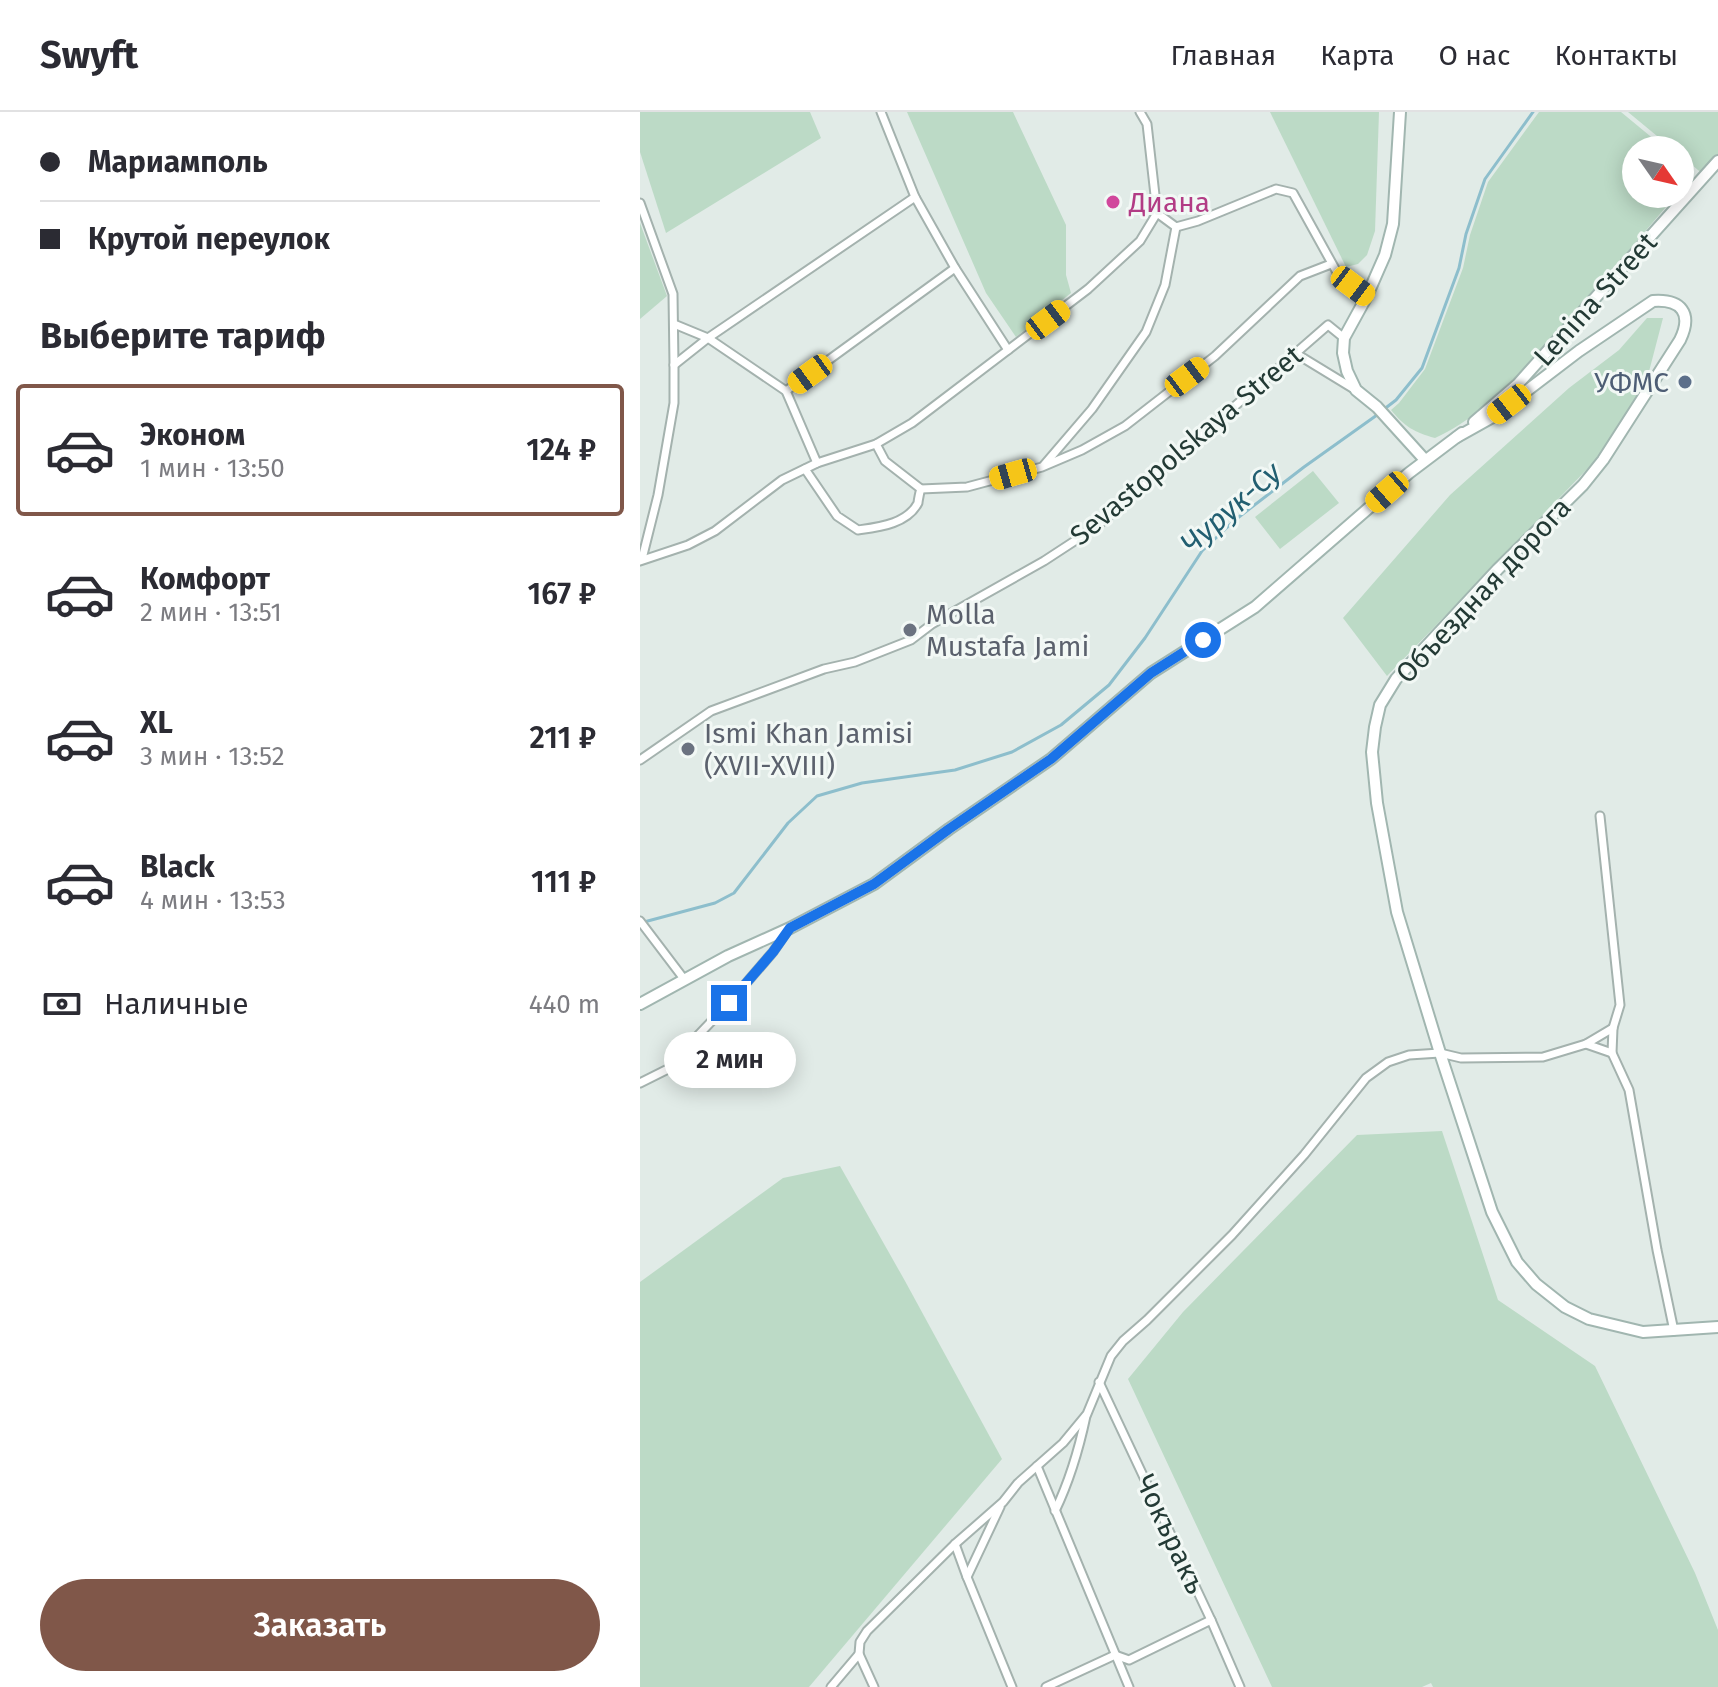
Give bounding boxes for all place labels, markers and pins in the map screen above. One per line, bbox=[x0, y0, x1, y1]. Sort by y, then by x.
place label: Диана bbox=[1128, 186, 1210, 219]
marker: Диана bbox=[1104, 193, 1122, 211]
place label: УФМС bbox=[1594, 366, 1669, 399]
marker: УФМС bbox=[1676, 373, 1694, 391]
place label: Molla Mustafa Jami bbox=[926, 598, 1089, 663]
marker: Molla Mustafa Jami bbox=[901, 621, 919, 639]
place label: Ismi Khan Jamisi (XVII-XVIII) bbox=[704, 717, 913, 782]
marker: Ismi Khan Jamisi (XVII-XVIII) bbox=[679, 740, 697, 758]

